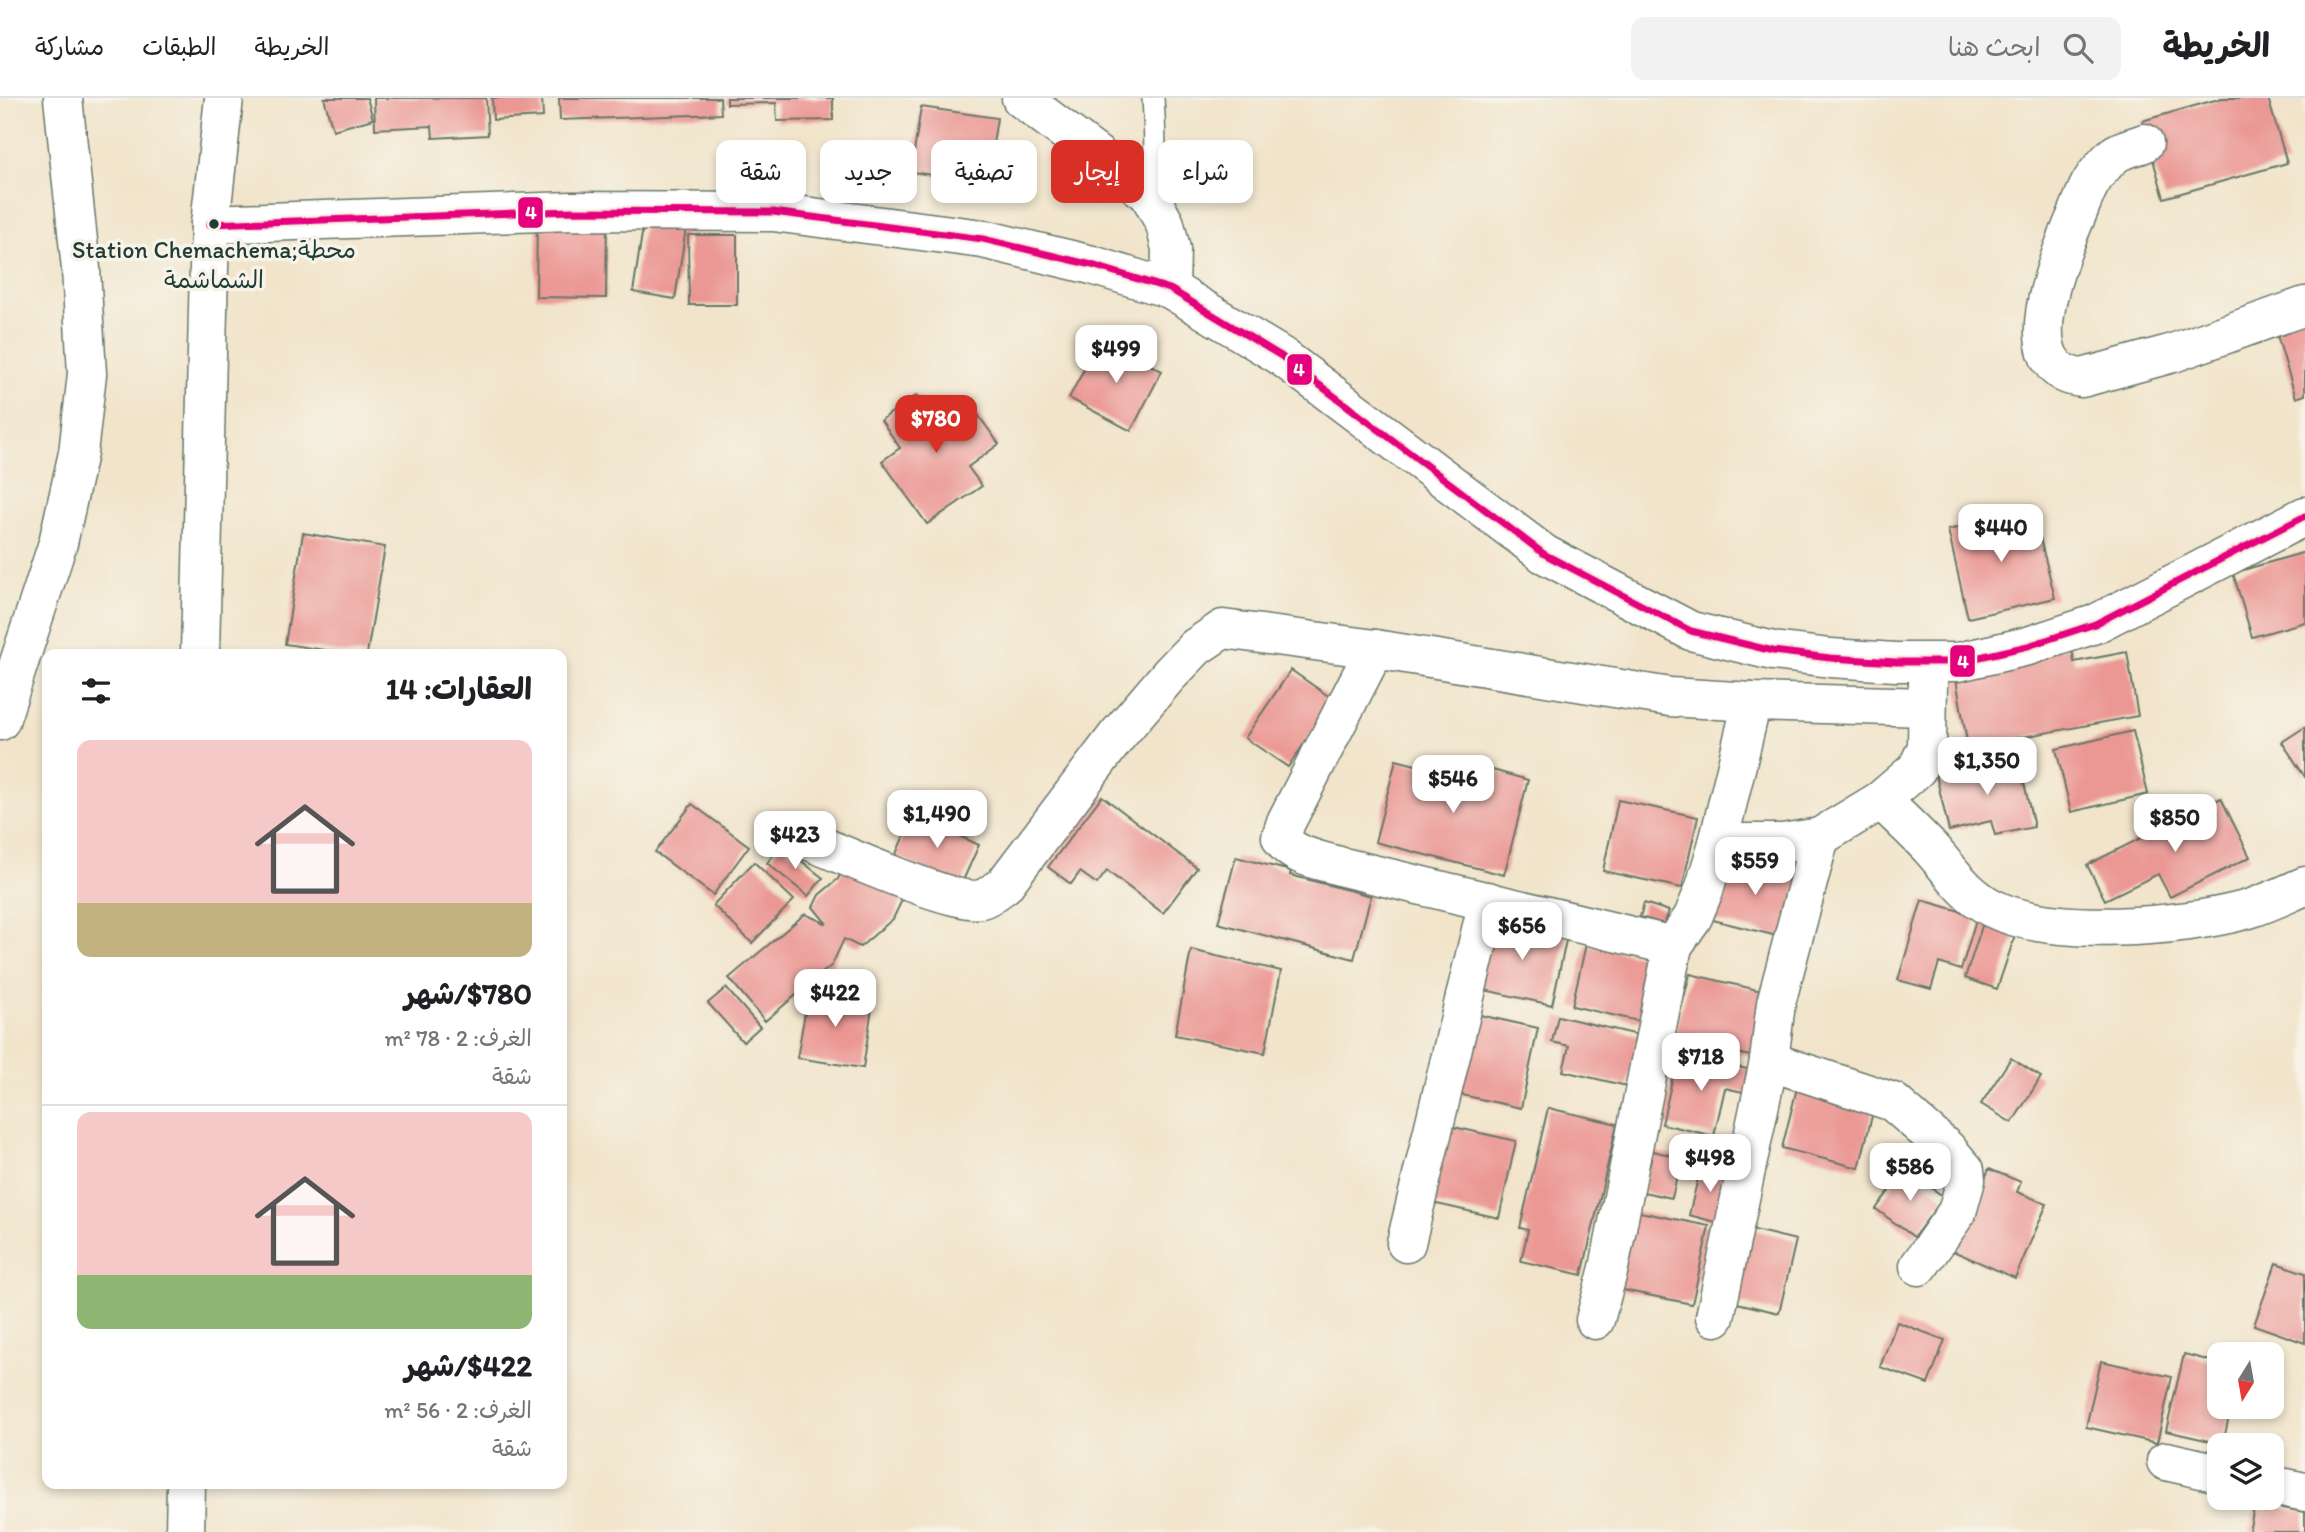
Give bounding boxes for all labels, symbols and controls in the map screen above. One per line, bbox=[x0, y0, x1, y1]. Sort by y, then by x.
search box bbox=[1631, 17, 2121, 80]
text: الخريطة bbox=[2163, 26, 2270, 65]
icon: search bbox=[2059, 29, 2097, 67]
text: ابحث هنا bbox=[1948, 31, 2041, 63]
text: مشاركة bbox=[35, 32, 104, 61]
text: الطبقات bbox=[142, 32, 217, 61]
text: الخريطة bbox=[255, 32, 329, 61]
chip: شقة bbox=[716, 140, 806, 203]
chip: جديد bbox=[820, 140, 917, 203]
chip: تصفية bbox=[931, 140, 1037, 203]
chip: إيجار bbox=[1051, 140, 1144, 203]
chip: شراء bbox=[1158, 140, 1253, 203]
line badge: 4 bbox=[517, 196, 544, 229]
text: 4 bbox=[525, 201, 537, 224]
marker: Station Chemachema;محطة الشماشمة bbox=[207, 217, 221, 231]
place label: Station Chemachema;محطة الشماشمة bbox=[72, 235, 356, 294]
pin: $499 bbox=[1075, 326, 1157, 385]
text: $499 bbox=[1091, 334, 1141, 362]
line badge: 4 bbox=[1286, 353, 1313, 386]
text: 4 bbox=[1293, 358, 1305, 381]
pin: $780 bbox=[895, 396, 977, 455]
text: $780 bbox=[911, 404, 961, 432]
pin: $440 bbox=[1960, 504, 2042, 564]
text: $440 bbox=[1974, 513, 2028, 541]
line badge: 4 bbox=[1949, 644, 1976, 678]
text: 4 bbox=[1957, 650, 1969, 673]
text: العقارات: 14 bbox=[385, 670, 532, 707]
icon: filters bbox=[77, 672, 115, 710]
pin: $1,350 bbox=[1930, 738, 2044, 797]
text: $1,350 bbox=[1954, 746, 2020, 774]
pin: $546 bbox=[1412, 756, 1494, 815]
text: $546 bbox=[1428, 764, 1478, 792]
icon: home bbox=[242, 786, 368, 912]
pin: $1,490 bbox=[880, 790, 994, 850]
pin: $850 bbox=[2134, 794, 2216, 854]
text: $1,490 bbox=[903, 799, 971, 827]
text: $850 bbox=[2150, 803, 2200, 831]
pin: $423 bbox=[754, 812, 836, 871]
text: $423 bbox=[770, 820, 820, 848]
pin: $559 bbox=[1714, 838, 1796, 897]
text: $559 bbox=[1731, 846, 1779, 874]
pin: $656 bbox=[1481, 902, 1563, 962]
text: $656 bbox=[1498, 911, 1546, 939]
pin: $422 bbox=[794, 970, 876, 1029]
text: $780/شهر bbox=[404, 975, 532, 1012]
text: $422 bbox=[810, 978, 860, 1006]
text: الغرف: 2 · 78 m² bbox=[384, 1024, 532, 1052]
pin: $718 bbox=[1660, 1034, 1742, 1093]
text: $718 bbox=[1678, 1042, 1724, 1070]
text: شقة bbox=[492, 1062, 532, 1090]
pin: $498 bbox=[1669, 1134, 1751, 1194]
text: $498 bbox=[1685, 1143, 1735, 1171]
pin: $586 bbox=[1869, 1144, 1951, 1203]
text: $586 bbox=[1886, 1152, 1934, 1180]
icon: home bbox=[242, 1158, 368, 1284]
north arrow bbox=[2207, 1342, 2284, 1419]
map controls bbox=[2207, 1342, 2284, 1510]
text: $422/شهر bbox=[405, 1347, 532, 1384]
text: الغرف: 2 · 56 m² bbox=[384, 1396, 532, 1424]
button: layers bbox=[2207, 1433, 2284, 1510]
text: شقة bbox=[492, 1434, 532, 1462]

